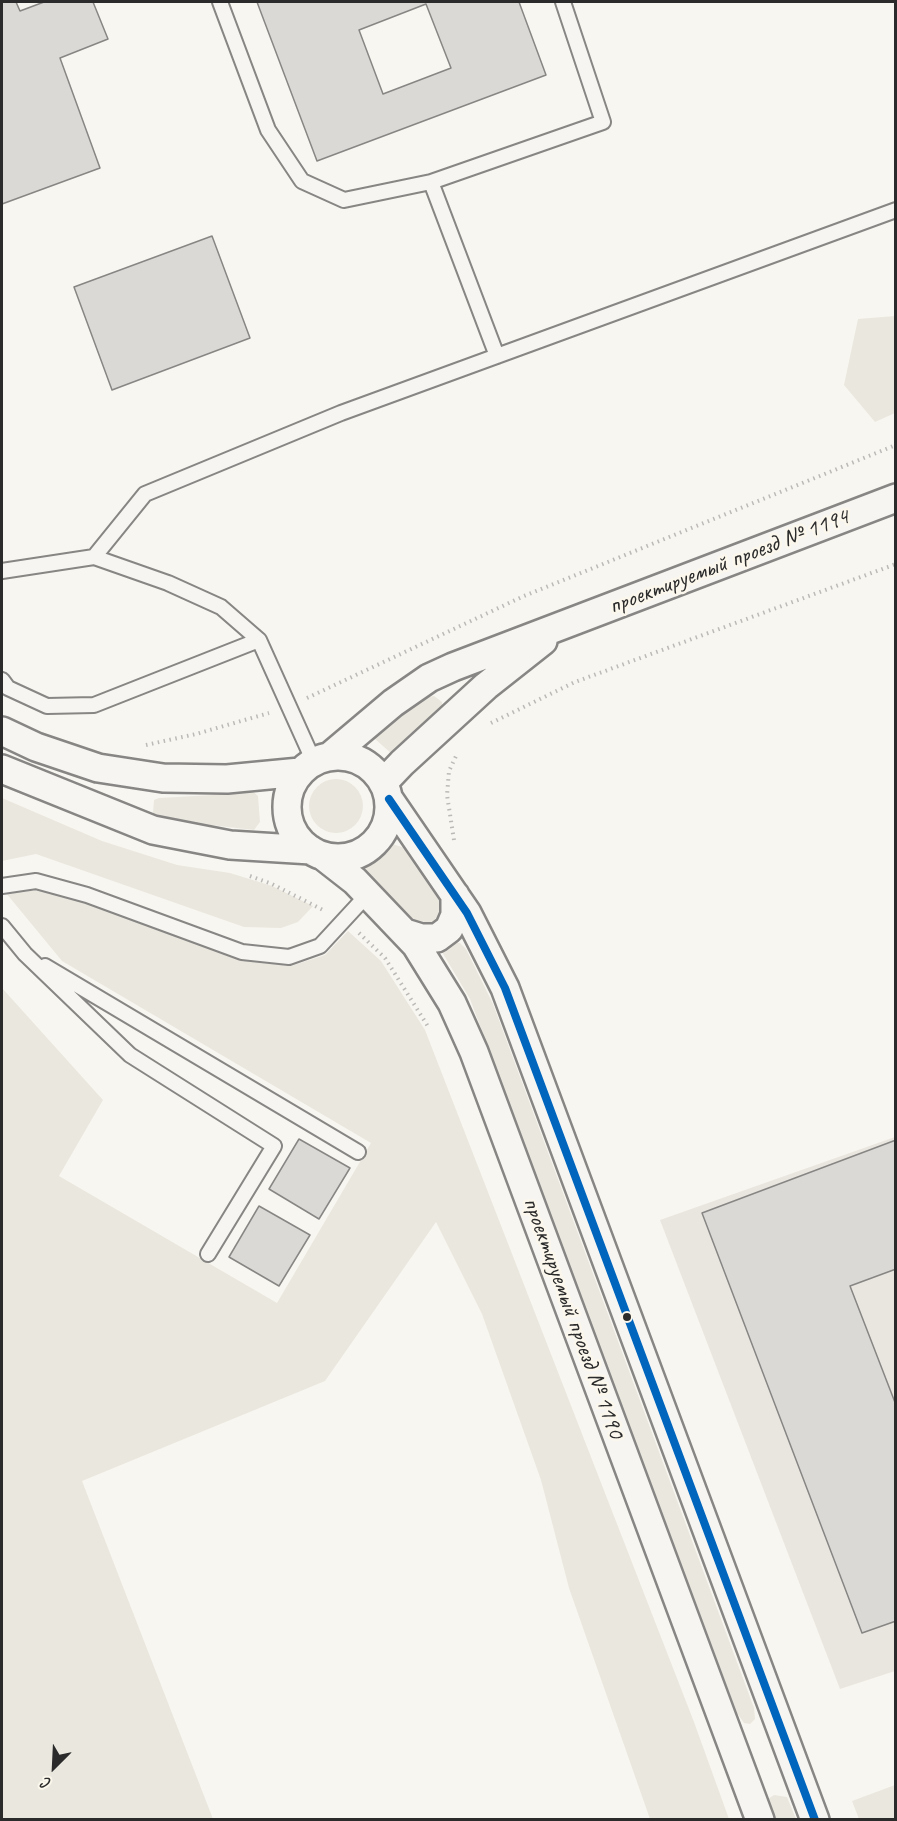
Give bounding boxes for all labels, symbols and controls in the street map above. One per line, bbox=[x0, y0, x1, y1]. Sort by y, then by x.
street label: проектируемый проезд № 1194 bbox=[605, 503, 853, 621]
street label: проектируемый проезд № 1190 bbox=[516, 1193, 630, 1443]
unlabelled marker bbox=[621, 1311, 633, 1323]
north arrow bbox=[24, 1737, 84, 1797]
text: С bbox=[39, 1773, 54, 1794]

